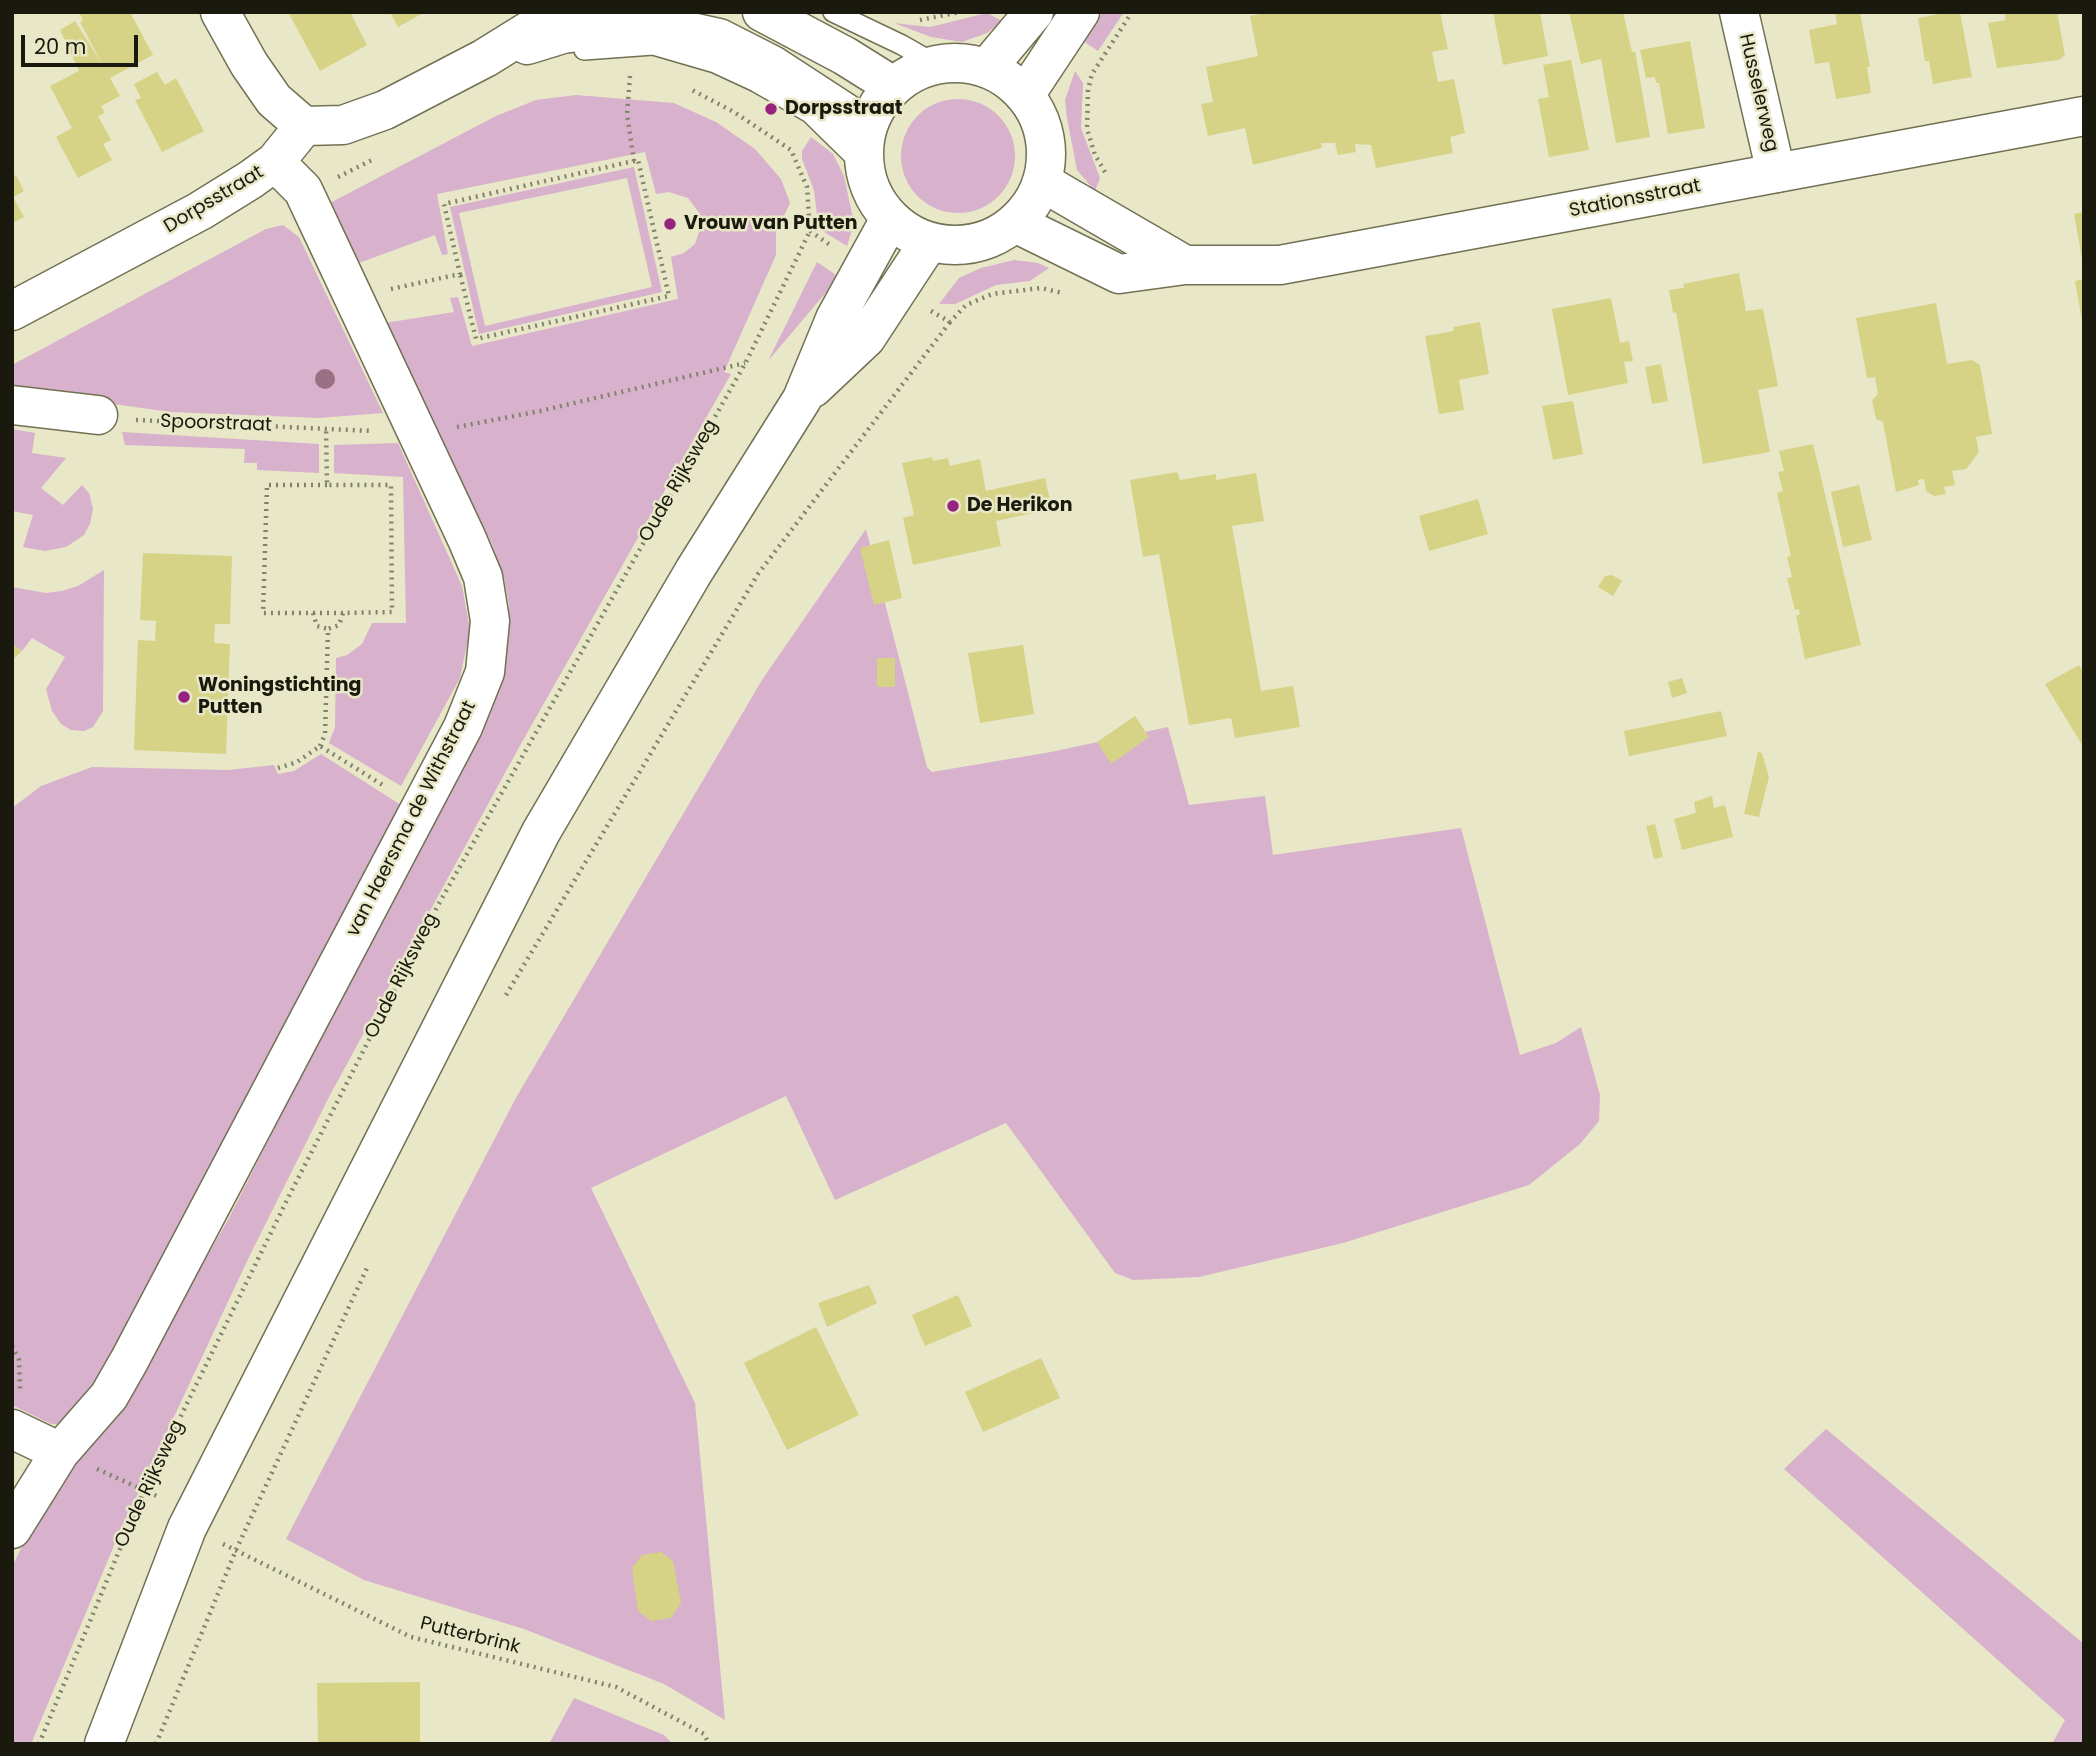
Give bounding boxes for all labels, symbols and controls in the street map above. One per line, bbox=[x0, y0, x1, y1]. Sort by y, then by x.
scale bar bbox=[24, 21, 142, 65]
text: 20 m bbox=[34, 32, 87, 61]
street label: Husselerweg bbox=[1733, 32, 1783, 154]
place label: Dorpsstraat bbox=[785, 98, 903, 120]
marker: Dorpsstraat bbox=[763, 101, 779, 117]
street label: Dorpsstraat bbox=[160, 161, 268, 239]
street label: Stationsstraat bbox=[1567, 175, 1703, 223]
place label: Vrouw van Putten bbox=[684, 213, 858, 235]
marker: Vrouw van Putten bbox=[662, 216, 678, 232]
street label: Spoorstraat bbox=[160, 411, 272, 437]
street label: Oude Rijksweg bbox=[635, 416, 723, 546]
place label: De Herikon bbox=[967, 495, 1073, 517]
marker: De Herikon bbox=[945, 498, 961, 514]
place label: Woningstichting Putten bbox=[198, 675, 361, 719]
marker: Woningstichting Putten bbox=[176, 689, 192, 705]
street label: van Haersma de Withstraat bbox=[342, 697, 482, 941]
street label: Oude Rijksweg bbox=[361, 910, 443, 1042]
street label: Oude Rijksweg bbox=[111, 1417, 189, 1551]
street label: Putterbrink bbox=[418, 1613, 522, 1659]

